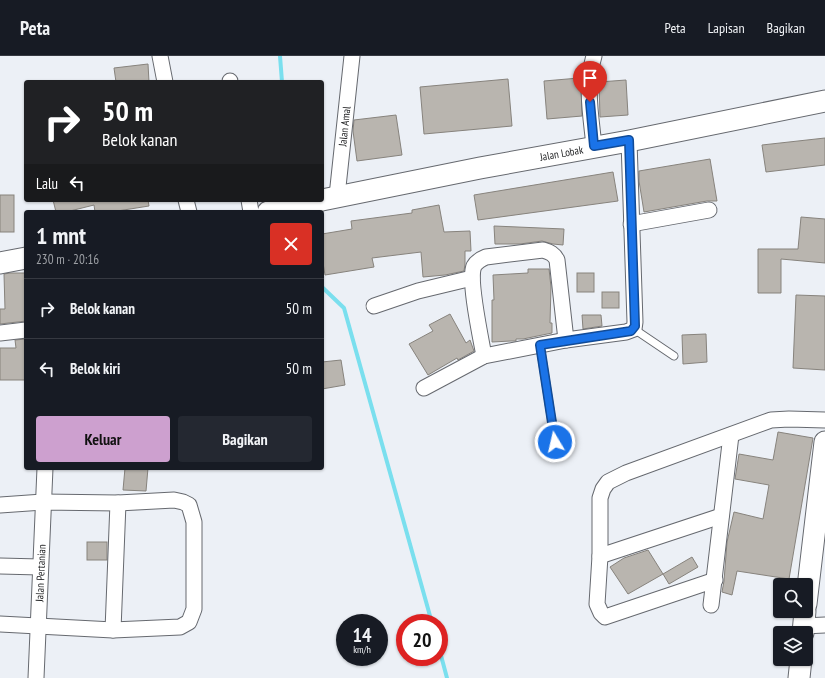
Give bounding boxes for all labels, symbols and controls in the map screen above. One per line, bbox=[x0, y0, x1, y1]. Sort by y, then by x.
text: Peta bbox=[20, 16, 50, 40]
text: Peta bbox=[665, 19, 686, 37]
text: Lapisan bbox=[708, 19, 745, 37]
text: Bagikan bbox=[767, 19, 805, 37]
pin bbox=[573, 61, 607, 102]
icon: arrive bbox=[579, 67, 601, 89]
text: 50 m bbox=[102, 92, 153, 129]
icon: right bbox=[36, 96, 88, 148]
street label: Jalan Amal bbox=[335, 105, 354, 148]
text: Belok kanan bbox=[102, 128, 177, 151]
street label: Jalan Lobak bbox=[538, 142, 585, 164]
icon: left bbox=[66, 172, 88, 194]
text: Lalu bbox=[36, 174, 58, 193]
text: 1 mnt bbox=[36, 220, 86, 251]
button: close bbox=[270, 223, 312, 265]
text: 230 m · 20:16 bbox=[36, 251, 99, 268]
icon: right bbox=[36, 298, 58, 320]
text: Belok kanan bbox=[70, 299, 135, 318]
text: 50 m bbox=[286, 299, 312, 318]
icon: left bbox=[36, 358, 58, 380]
text: Belok kiri bbox=[70, 359, 120, 378]
text: 50 m bbox=[286, 359, 312, 378]
button: Keluar bbox=[36, 416, 170, 462]
button: Bagikan bbox=[178, 416, 312, 462]
position arrow bbox=[534, 421, 576, 463]
street label: Jalan Pertanian bbox=[32, 544, 49, 603]
map controls bbox=[773, 578, 813, 666]
button: search bbox=[773, 578, 813, 618]
speed limit sign: 20 bbox=[396, 614, 448, 666]
text: 14 bbox=[352, 622, 372, 648]
button: layers bbox=[773, 626, 813, 666]
text: km/h bbox=[353, 643, 371, 656]

